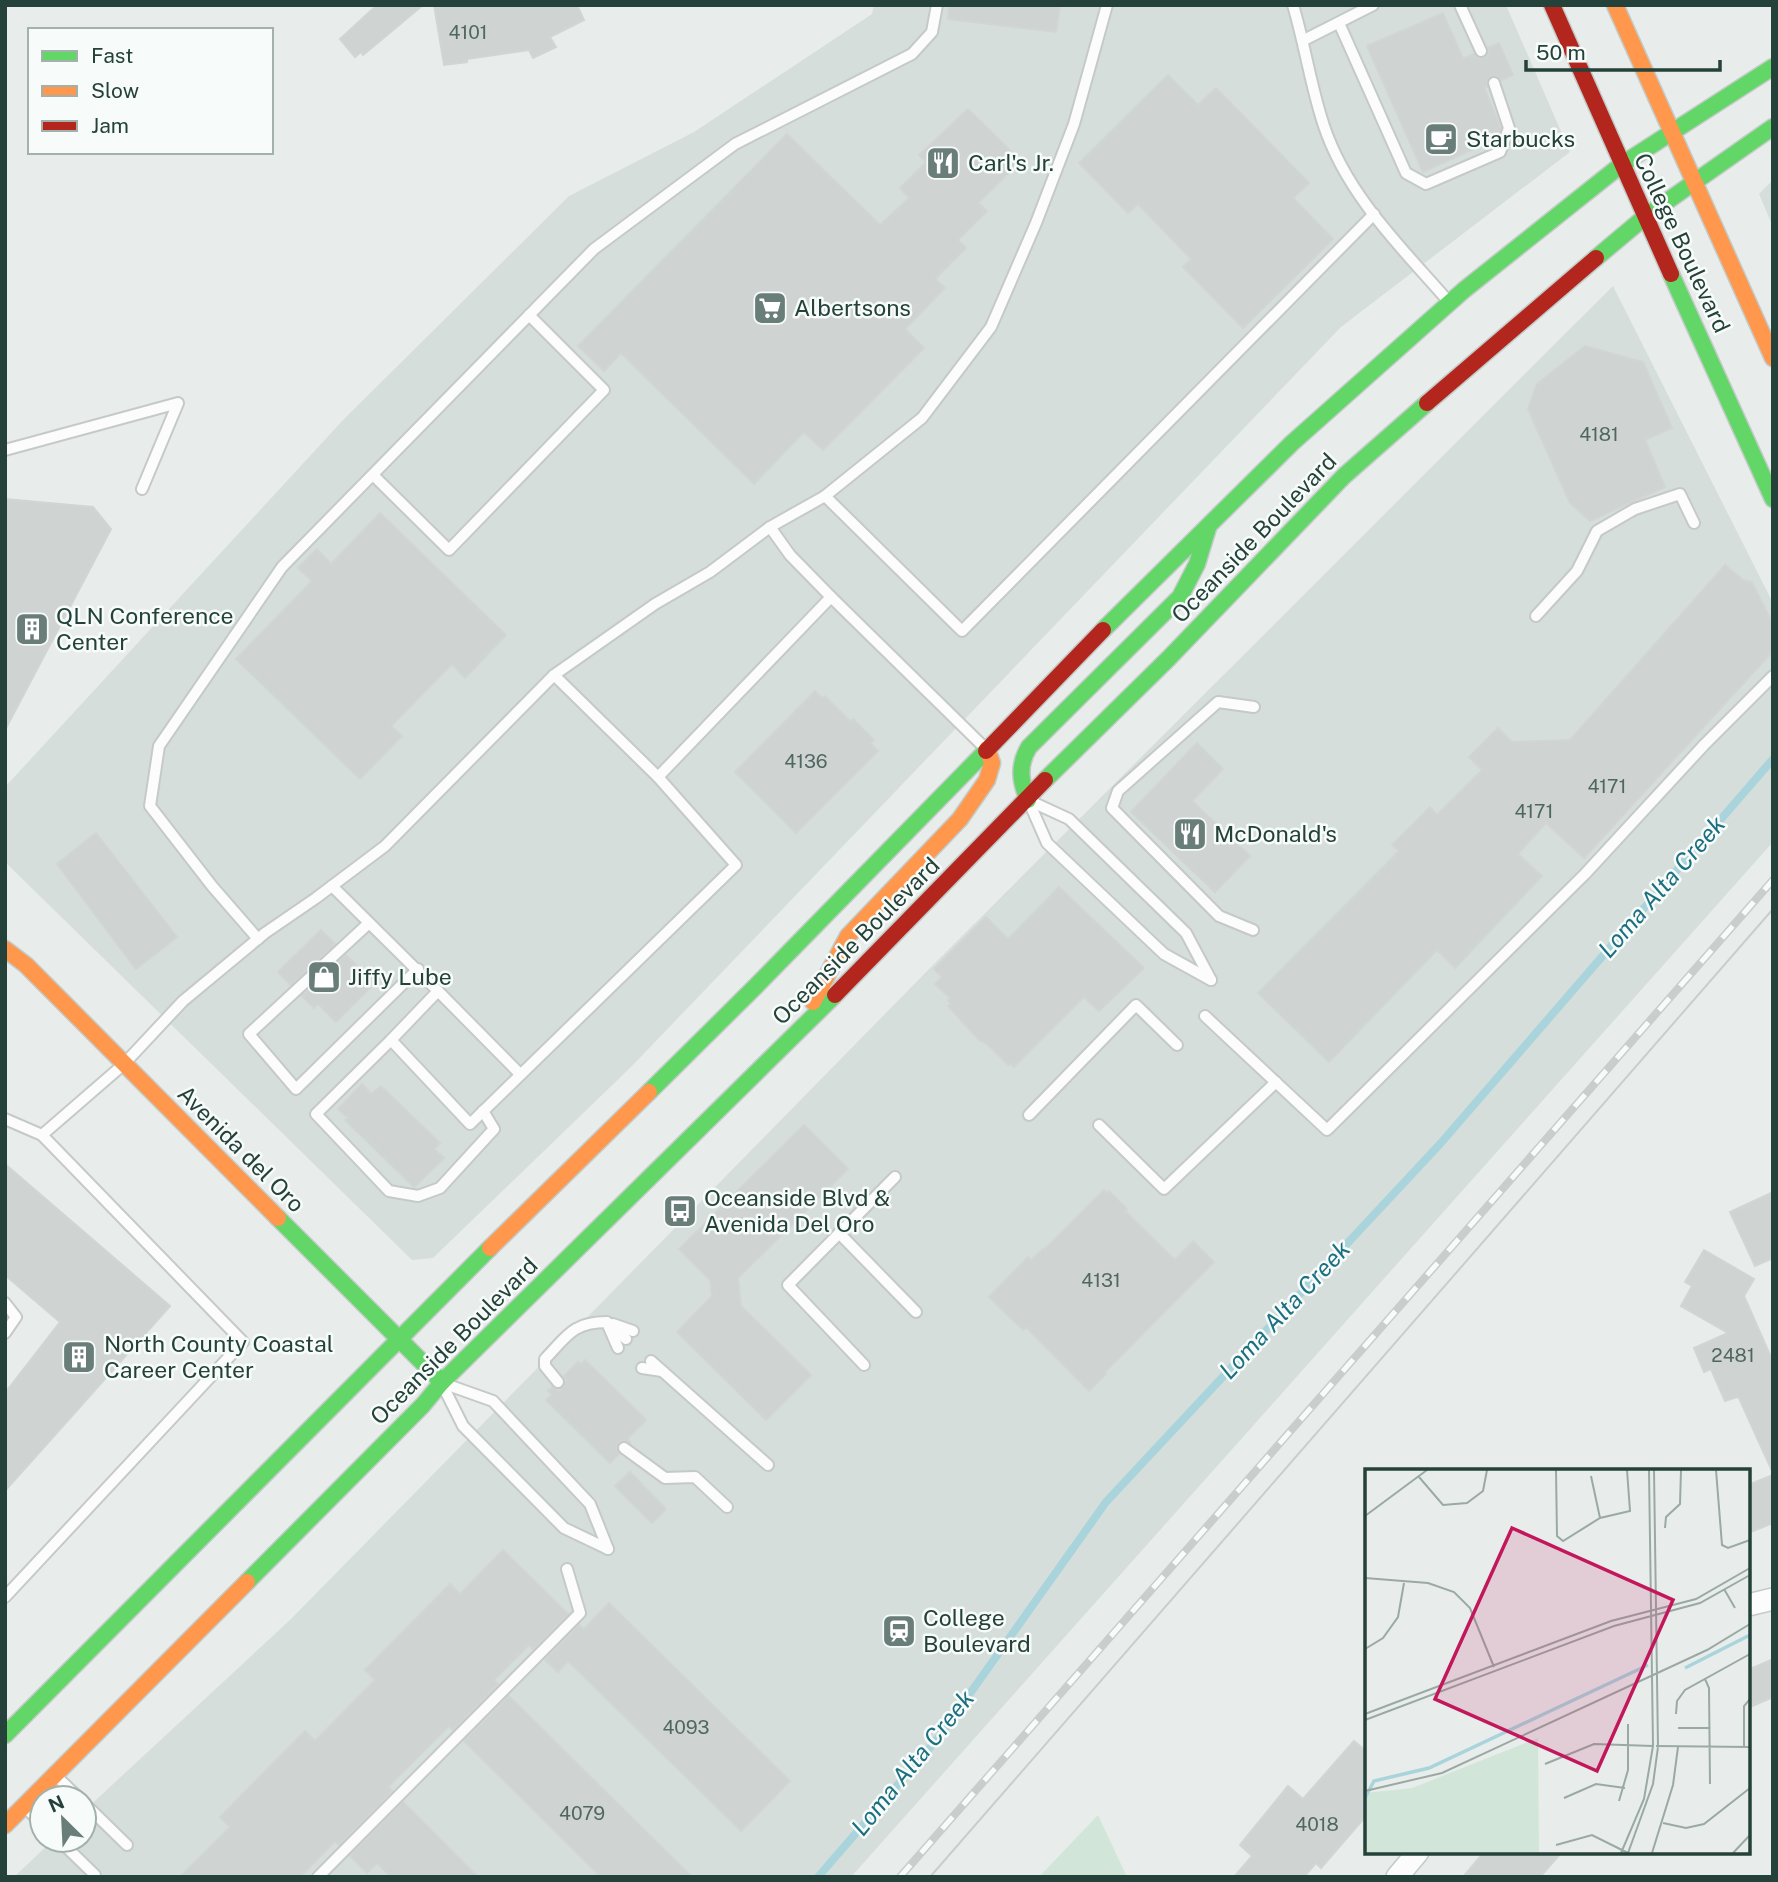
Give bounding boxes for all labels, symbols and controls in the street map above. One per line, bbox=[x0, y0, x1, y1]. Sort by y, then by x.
house number: 4101 bbox=[448, 21, 488, 43]
legend bbox=[28, 28, 273, 154]
scale bar bbox=[1526, 28, 1720, 72]
text: 50 m bbox=[1536, 40, 1586, 65]
text: Fast bbox=[91, 43, 133, 68]
text: Slow bbox=[91, 78, 139, 103]
text: Jam bbox=[91, 113, 129, 138]
cafe icon: Starbucks bbox=[1422, 120, 1460, 158]
place label: Starbucks bbox=[1466, 125, 1575, 152]
restaurant icon: Carl's Jr. bbox=[924, 144, 962, 182]
place label: Carl's Jr. bbox=[968, 149, 1054, 176]
street label: College Boulevard bbox=[1629, 149, 1736, 337]
supermarket icon: Albertsons bbox=[751, 289, 789, 327]
place label: Albertsons bbox=[794, 294, 911, 321]
house number: 4181 bbox=[1579, 423, 1619, 445]
street label: Oceanside Boulevard bbox=[1166, 447, 1342, 628]
place label: QLN Conference Center bbox=[56, 602, 234, 655]
building icon: QLN Conference Center bbox=[13, 610, 51, 648]
house number: 4136 bbox=[784, 750, 828, 772]
house number: 4171 bbox=[1587, 775, 1627, 797]
house number: 4171 bbox=[1514, 800, 1554, 822]
water label: Loma Alta Creek bbox=[1592, 810, 1730, 963]
restaurant icon: McDonald's bbox=[1171, 815, 1209, 853]
place label: McDonald's bbox=[1214, 820, 1337, 847]
street label: Oceanside Boulevard bbox=[766, 851, 945, 1030]
shop icon: Jiffy Lube bbox=[305, 958, 343, 996]
place label: Jiffy Lube bbox=[348, 963, 452, 990]
street label: Avenida del Oro bbox=[172, 1080, 310, 1218]
place label: Oceanside Blvd & Avenida Del Oro bbox=[704, 1184, 890, 1237]
bus stop icon: Oceanside Blvd & Avenida Del Oro bbox=[661, 1192, 699, 1230]
water label: Loma Alta Creek bbox=[1213, 1234, 1355, 1384]
street label: Oceanside Boulevard bbox=[364, 1251, 543, 1430]
house number: 4131 bbox=[1081, 1269, 1121, 1291]
place label: North County Coastal Career Center bbox=[104, 1330, 334, 1383]
building icon: North County Coastal Career Center bbox=[60, 1338, 98, 1376]
house number: 2481 bbox=[1711, 1344, 1755, 1366]
inset map bbox=[1365, 1469, 1750, 1854]
place label: College Boulevard bbox=[923, 1604, 1031, 1657]
station icon: College Boulevard bbox=[880, 1612, 918, 1650]
water label: Loma Alta Creek bbox=[845, 1684, 979, 1841]
house number: 4093 bbox=[662, 1716, 710, 1738]
north arrow bbox=[28, 1784, 98, 1854]
text: N bbox=[45, 1790, 67, 1817]
house number: 4079 bbox=[559, 1802, 605, 1824]
house number: 4018 bbox=[1295, 1813, 1339, 1835]

